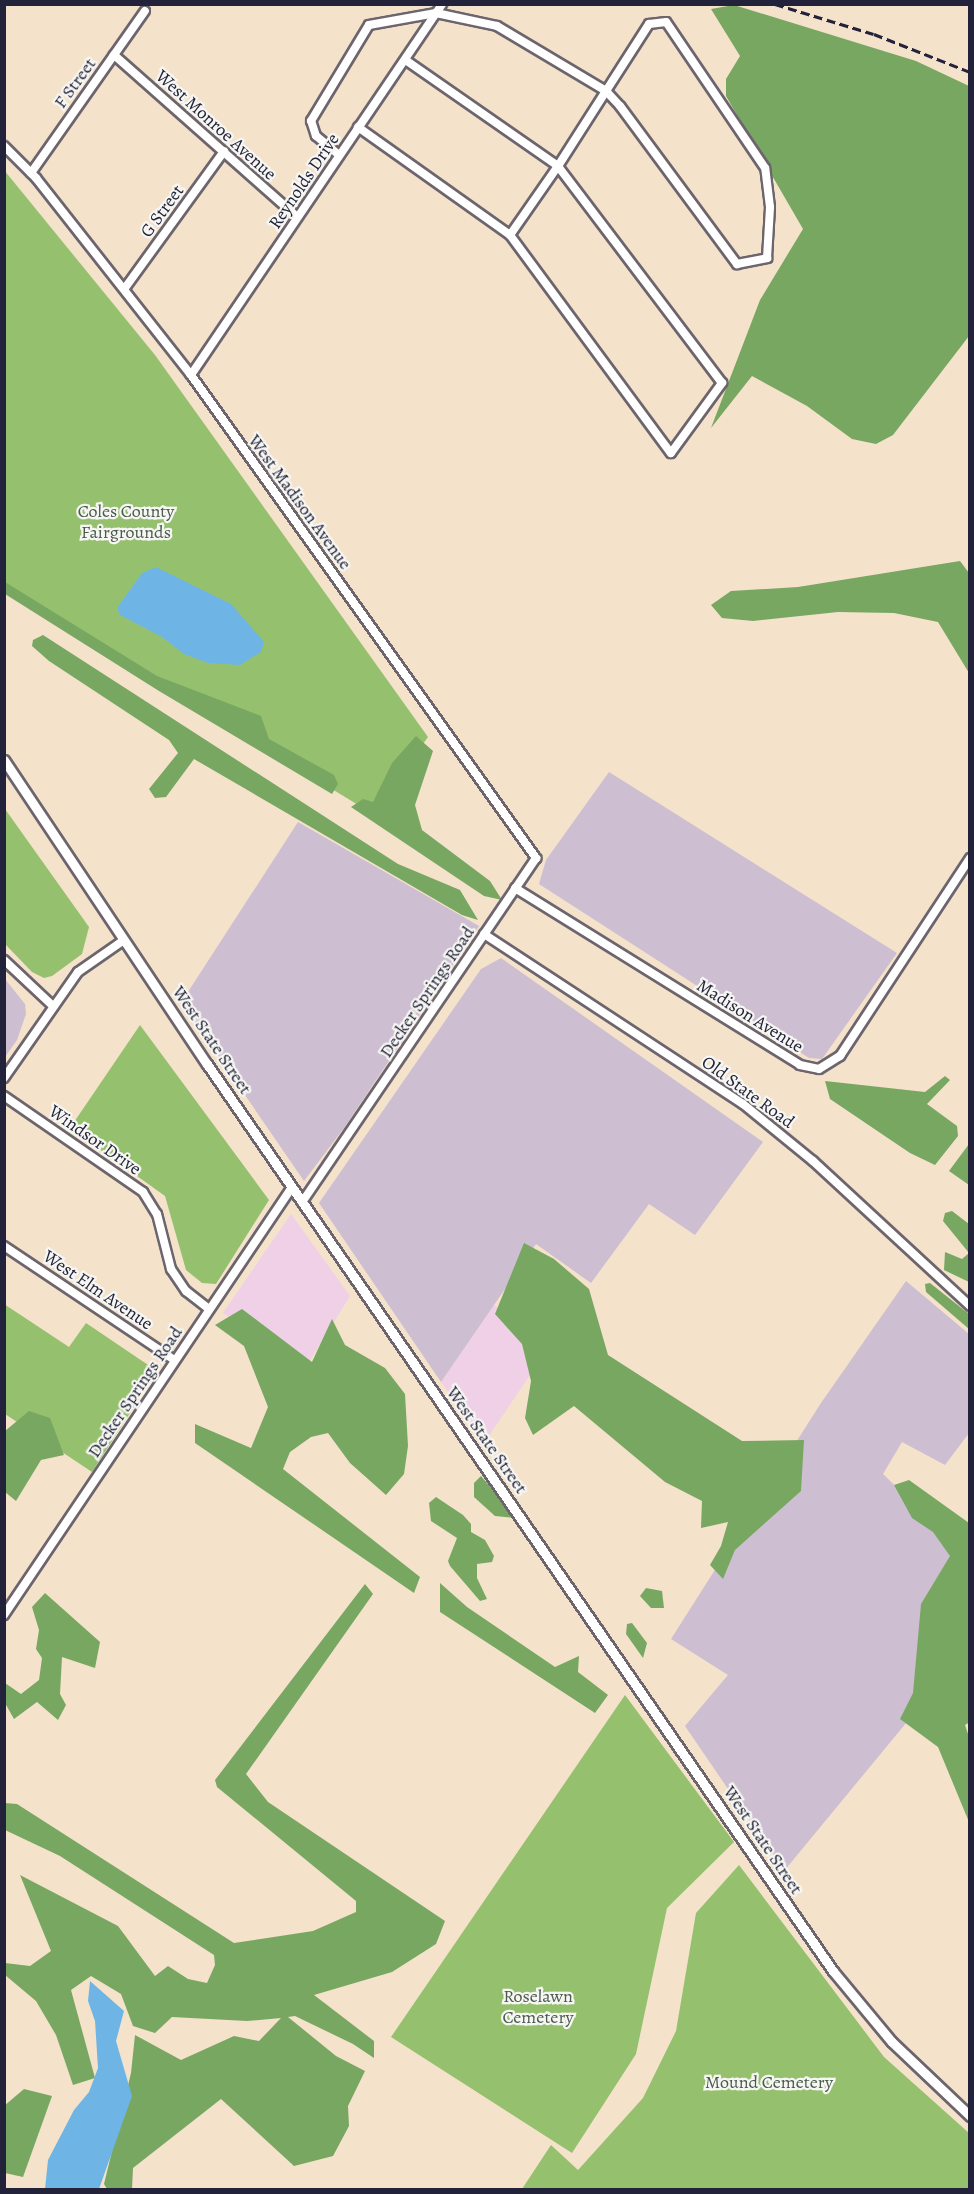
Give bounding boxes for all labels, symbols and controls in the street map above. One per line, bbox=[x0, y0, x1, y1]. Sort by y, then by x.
street label: F Street bbox=[49, 54, 101, 112]
street label: West Monroe Avenue bbox=[151, 65, 281, 185]
street label: Reynolds Drive bbox=[264, 129, 344, 233]
street label: G Street bbox=[136, 180, 188, 242]
street label: West Madison Avenue bbox=[244, 430, 356, 574]
park label: Coles County Fairgrounds bbox=[78, 501, 174, 544]
street label: Decker Springs Road bbox=[375, 922, 479, 1062]
street label: Madison Avenue bbox=[693, 975, 807, 1057]
street label: West State Street bbox=[168, 982, 256, 1098]
street label: Old State Road bbox=[698, 1051, 798, 1133]
street label: Windsor Drive bbox=[45, 1100, 145, 1180]
street label: West Elm Avenue bbox=[39, 1245, 157, 1335]
street label: Decker Springs Road bbox=[83, 1322, 187, 1462]
street label: West State Street bbox=[442, 1382, 532, 1498]
street label: West State Street bbox=[719, 1782, 807, 1898]
park label: Roselawn Cemetery bbox=[502, 1986, 574, 2028]
park label: Mound Cemetery bbox=[705, 2071, 833, 2093]

